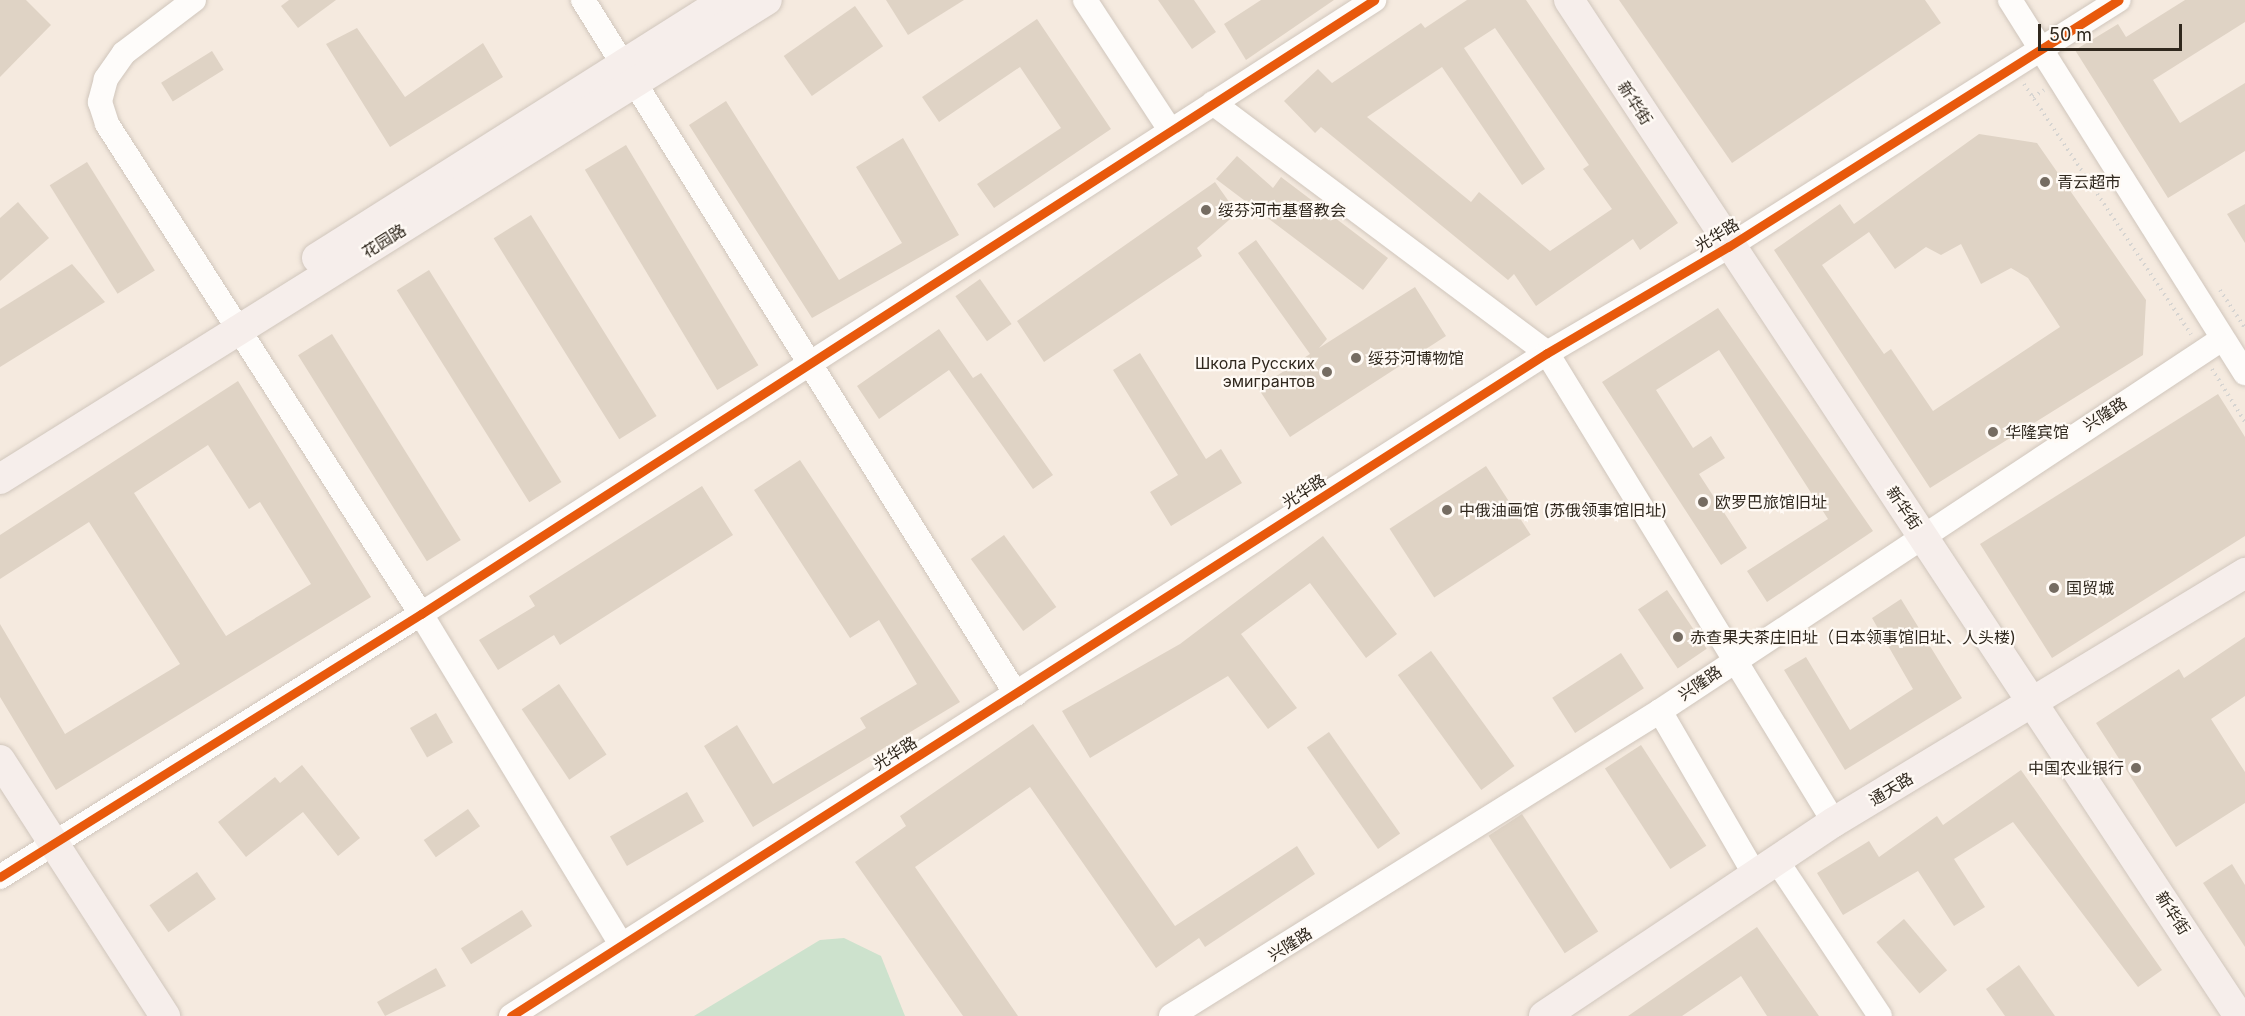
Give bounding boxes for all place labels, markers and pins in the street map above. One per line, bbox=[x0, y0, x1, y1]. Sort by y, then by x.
place label: 青云超市 bbox=[2057, 172, 2121, 192]
marker: 青云超市 bbox=[2038, 175, 2052, 189]
place label: 绥芬河市基督教会 bbox=[1218, 200, 1346, 220]
marker: 绥芬河市基督教会 bbox=[1199, 203, 1213, 217]
place label: 绥芬河博物馆 bbox=[1368, 348, 1464, 368]
marker: 绥芬河博物馆 bbox=[1349, 351, 1363, 365]
place label: Школа Русских эмигрантов bbox=[1195, 353, 1315, 391]
marker: Школа Русских эмигрантов bbox=[1320, 365, 1334, 379]
place label: 华隆宾馆 bbox=[2005, 422, 2069, 442]
marker: 华隆宾馆 bbox=[1986, 425, 2000, 439]
place label: 欧罗巴旅馆旧址 bbox=[1715, 492, 1827, 512]
marker: 欧罗巴旅馆旧址 bbox=[1696, 495, 1710, 509]
place label: 中俄油画馆 (苏俄领事馆旧址) bbox=[1459, 500, 1667, 520]
marker: 中俄油画馆 (苏俄领事馆旧址) bbox=[1440, 503, 1454, 517]
place label: 国贸城 bbox=[2066, 578, 2114, 598]
marker: 国贸城 bbox=[2047, 581, 2061, 595]
place label: 赤查果夫茶庄旧址（日本领事馆旧址、人头楼) bbox=[1690, 627, 2016, 647]
marker: 赤查果夫茶庄旧址（日本领事馆旧址、人头楼) bbox=[1671, 630, 1685, 644]
place label: 中国农业银行 bbox=[2028, 758, 2124, 778]
marker: 中国农业银行 bbox=[2129, 761, 2143, 775]

